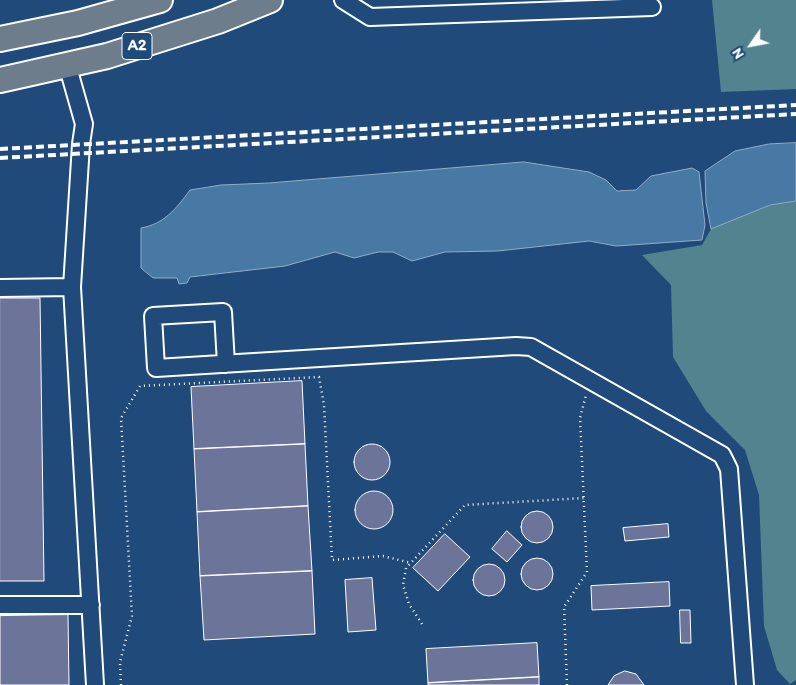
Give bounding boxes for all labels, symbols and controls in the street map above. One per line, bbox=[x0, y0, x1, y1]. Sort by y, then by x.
north arrow bbox=[726, 20, 776, 70]
road number: A2 bbox=[122, 32, 152, 59]
text: N bbox=[728, 45, 748, 62]

